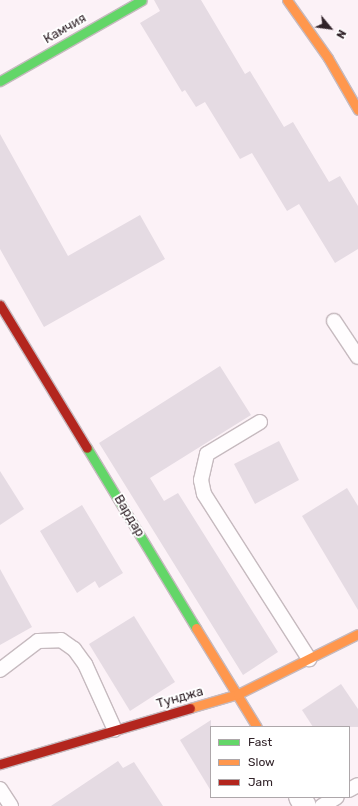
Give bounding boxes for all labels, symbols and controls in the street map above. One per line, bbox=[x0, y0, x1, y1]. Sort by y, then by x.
north arrow bbox=[310, 8, 350, 48]
street label: Камчия bbox=[41, 11, 89, 47]
text: N bbox=[333, 27, 349, 41]
street label: Вардар bbox=[110, 492, 148, 540]
street label: Тунджа bbox=[155, 684, 205, 712]
legend bbox=[210, 726, 350, 798]
text: Fast bbox=[248, 735, 272, 749]
text: Slow bbox=[248, 755, 275, 769]
text: Jam bbox=[248, 775, 273, 789]

